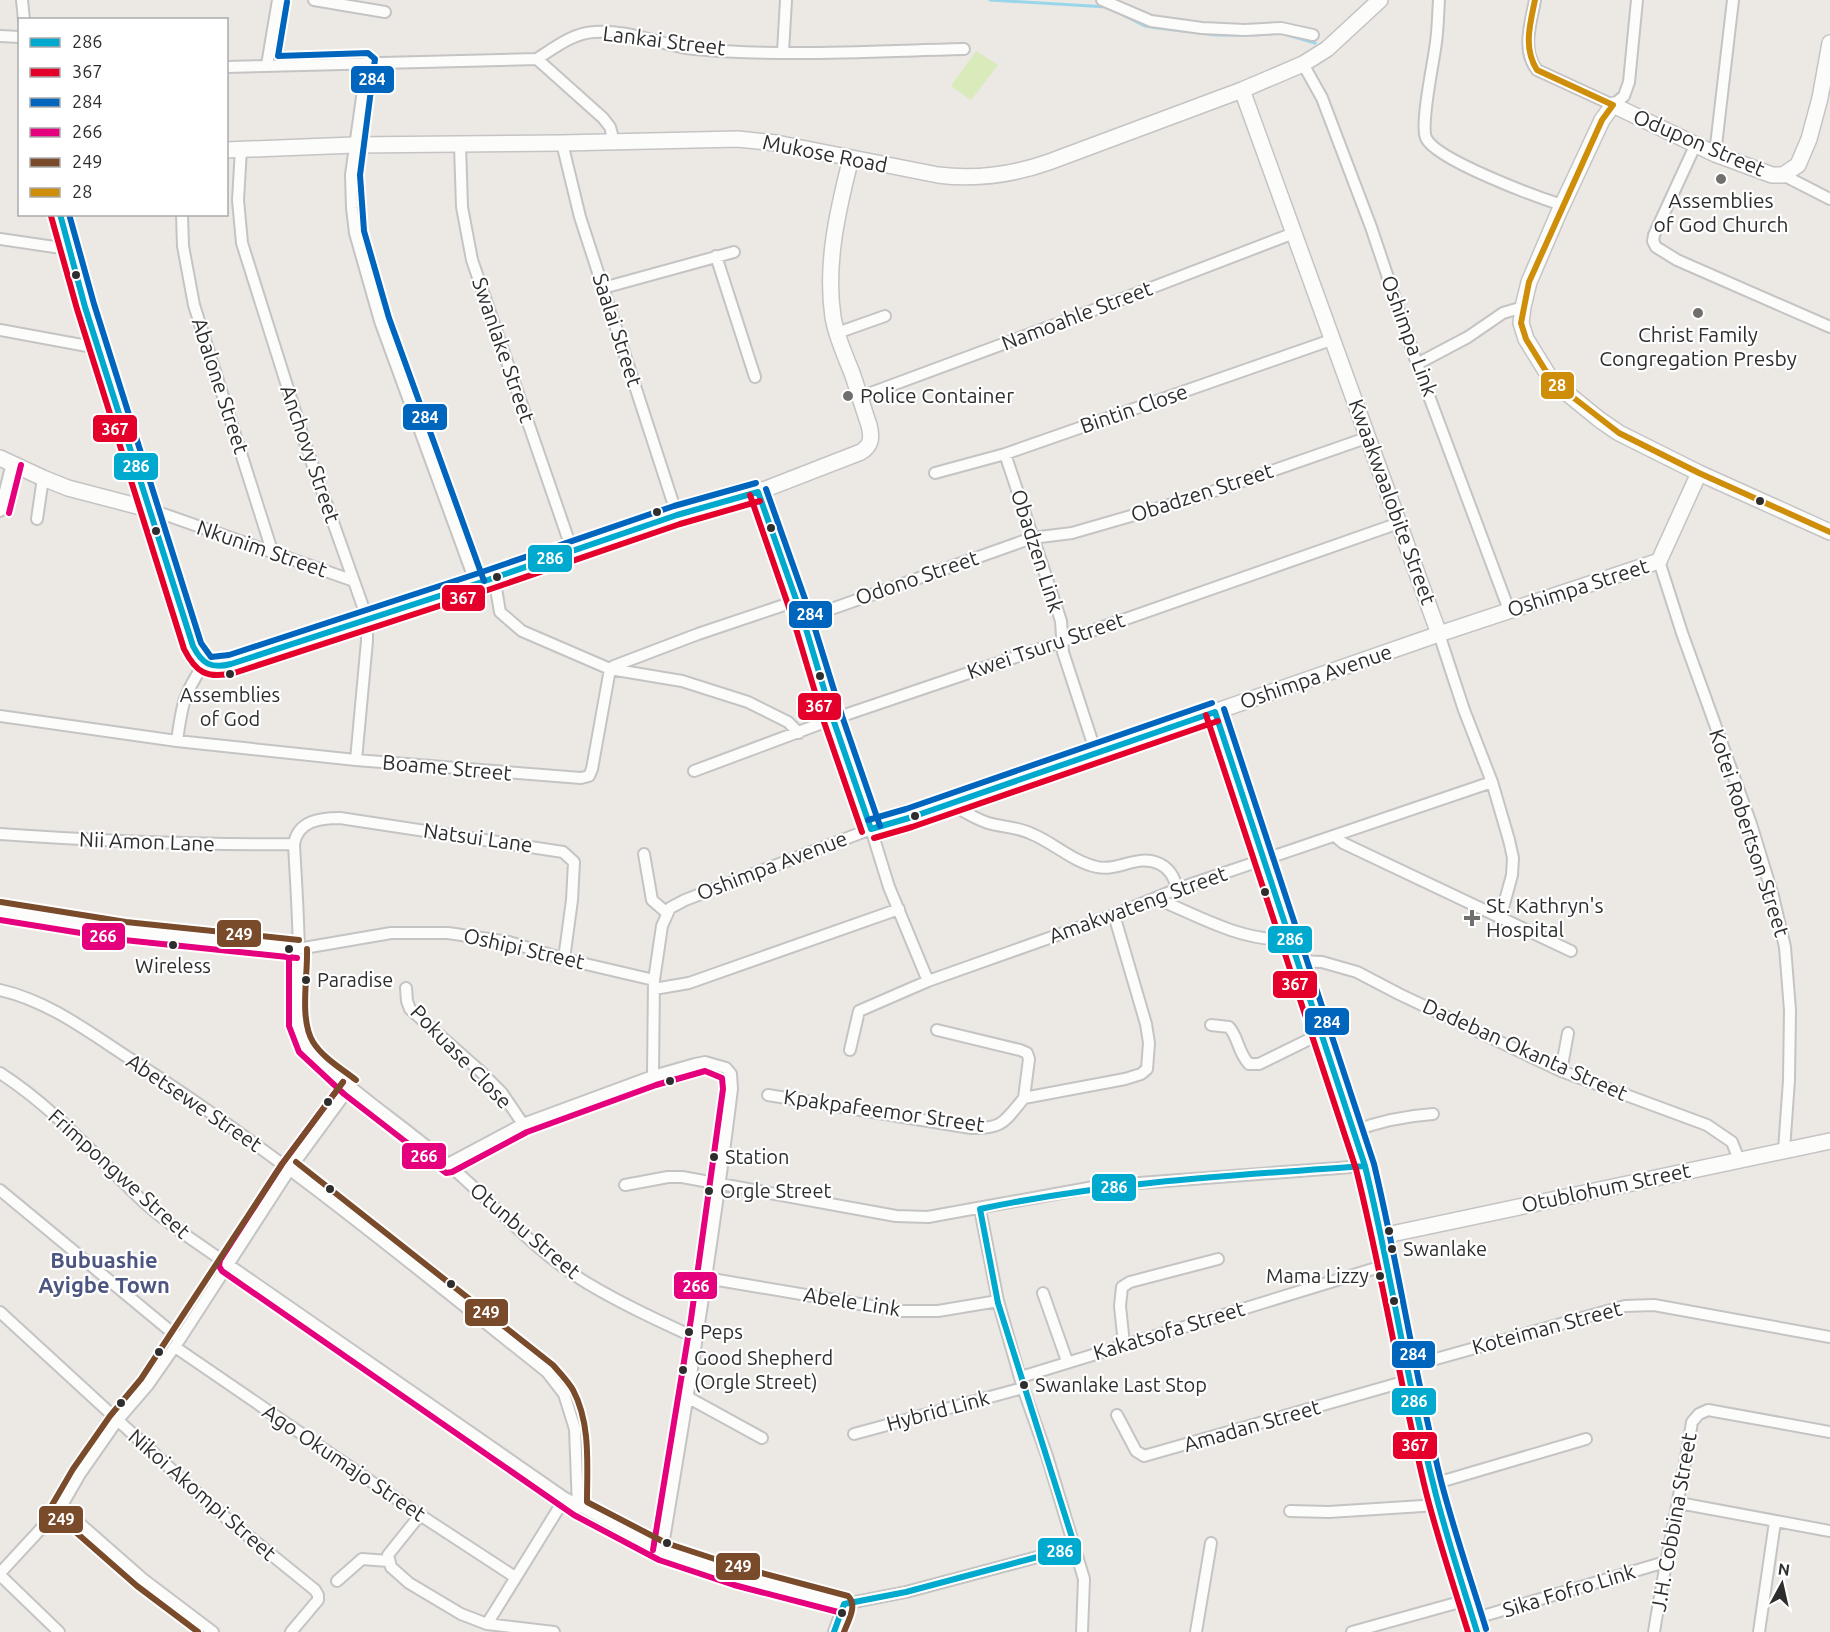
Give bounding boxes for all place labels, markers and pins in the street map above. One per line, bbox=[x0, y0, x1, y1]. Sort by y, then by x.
marker: Assemblies of God Church bbox=[1714, 172, 1728, 186]
place label: Assemblies of God Church bbox=[1654, 188, 1788, 236]
unlabelled marker bbox=[70, 269, 82, 281]
marker: Christ Family Congregation Presby bbox=[1691, 306, 1705, 320]
place label: Christ Family Congregation Presby bbox=[1599, 322, 1797, 370]
place label: Police Container bbox=[860, 383, 1014, 407]
marker: Police Container bbox=[841, 389, 855, 403]
unlabelled marker bbox=[1754, 495, 1766, 507]
unlabelled marker bbox=[651, 506, 663, 518]
unlabelled marker bbox=[765, 522, 777, 534]
unlabelled marker bbox=[150, 525, 162, 537]
unlabelled marker bbox=[491, 571, 503, 583]
marker: Assemblies of God bbox=[224, 668, 236, 680]
unlabelled marker bbox=[814, 670, 826, 682]
place label: Assemblies of God bbox=[180, 683, 280, 730]
unlabelled marker bbox=[909, 810, 921, 822]
unlabelled marker bbox=[1259, 886, 1271, 898]
place label: St. Kathryn's Hospital bbox=[1486, 893, 1604, 941]
marker: St. Kathryn's Hospital bbox=[1463, 909, 1481, 927]
marker: Wireless bbox=[167, 939, 179, 951]
unlabelled marker bbox=[283, 943, 295, 955]
place label: Wireless bbox=[135, 954, 211, 977]
place label: Paradise bbox=[317, 968, 393, 991]
marker: Paradise bbox=[300, 974, 312, 986]
unlabelled marker bbox=[664, 1075, 676, 1087]
unlabelled marker bbox=[322, 1096, 334, 1108]
place label: Station bbox=[725, 1145, 789, 1168]
marker: Station bbox=[708, 1151, 720, 1163]
place label: Orgle Street bbox=[720, 1179, 831, 1202]
unlabelled marker bbox=[324, 1183, 336, 1195]
marker: Orgle Street bbox=[703, 1185, 715, 1197]
unlabelled marker bbox=[1383, 1225, 1395, 1237]
place label: Swanlake bbox=[1403, 1237, 1487, 1260]
marker: Swanlake bbox=[1386, 1243, 1398, 1255]
place label: Mama Lizzy bbox=[1266, 1264, 1369, 1287]
marker: Mama Lizzy bbox=[1374, 1270, 1386, 1282]
unlabelled marker bbox=[445, 1278, 457, 1290]
unlabelled marker bbox=[1388, 1295, 1400, 1307]
place label: Peps bbox=[700, 1320, 743, 1343]
marker: Peps bbox=[683, 1326, 695, 1338]
unlabelled marker bbox=[153, 1346, 165, 1358]
place label: Good Shepherd (Orgle Street) bbox=[694, 1346, 833, 1393]
marker: Good Shepherd (Orgle Street) bbox=[677, 1364, 689, 1376]
place label: Swanlake Last Stop bbox=[1035, 1373, 1207, 1396]
marker: Swanlake Last Stop bbox=[1018, 1379, 1030, 1391]
unlabelled marker bbox=[115, 1397, 127, 1409]
unlabelled marker bbox=[661, 1537, 673, 1549]
unlabelled marker bbox=[836, 1607, 848, 1619]

